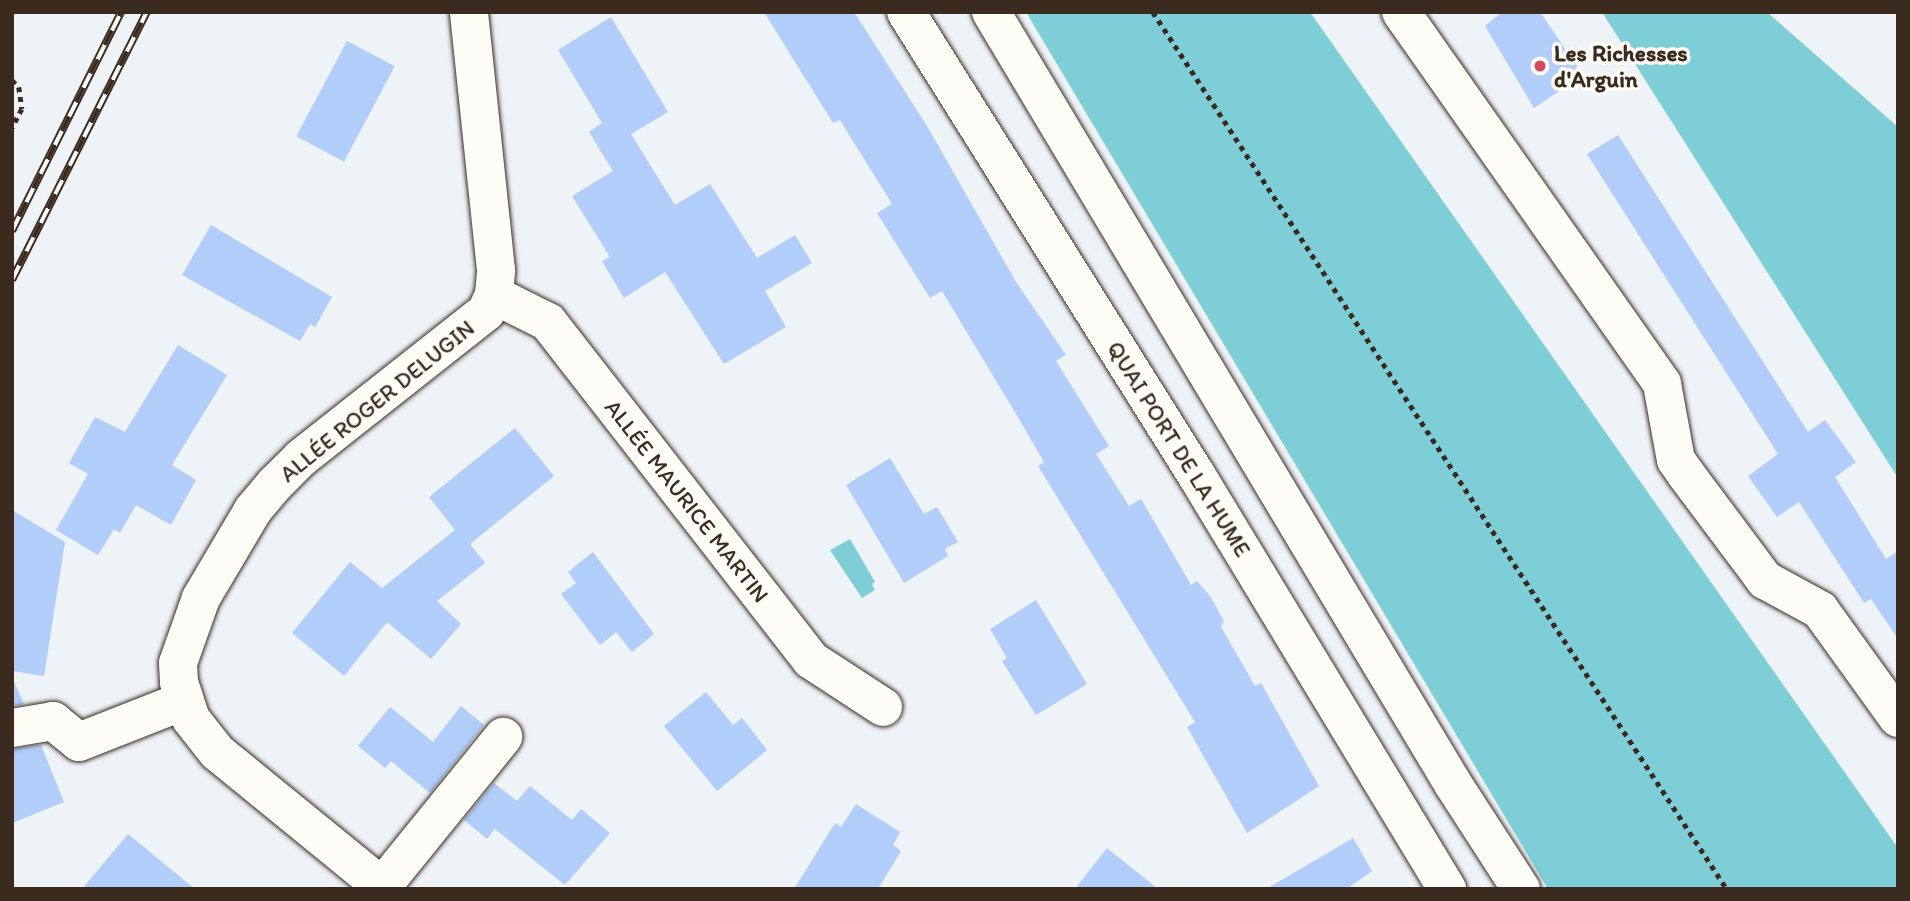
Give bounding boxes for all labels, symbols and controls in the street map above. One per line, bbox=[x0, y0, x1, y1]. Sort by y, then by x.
place label: Les Richesses d'Arguin bbox=[1554, 39, 1687, 93]
marker: Les Richesses d'Arguin bbox=[1532, 58, 1548, 74]
street label: ALLÉE ROGER DELUGIN bbox=[274, 314, 480, 488]
street label: QUAI PORT DE LA HUME bbox=[1101, 336, 1257, 562]
street label: ALLÉE MAURICE MARTIN bbox=[598, 393, 776, 609]

